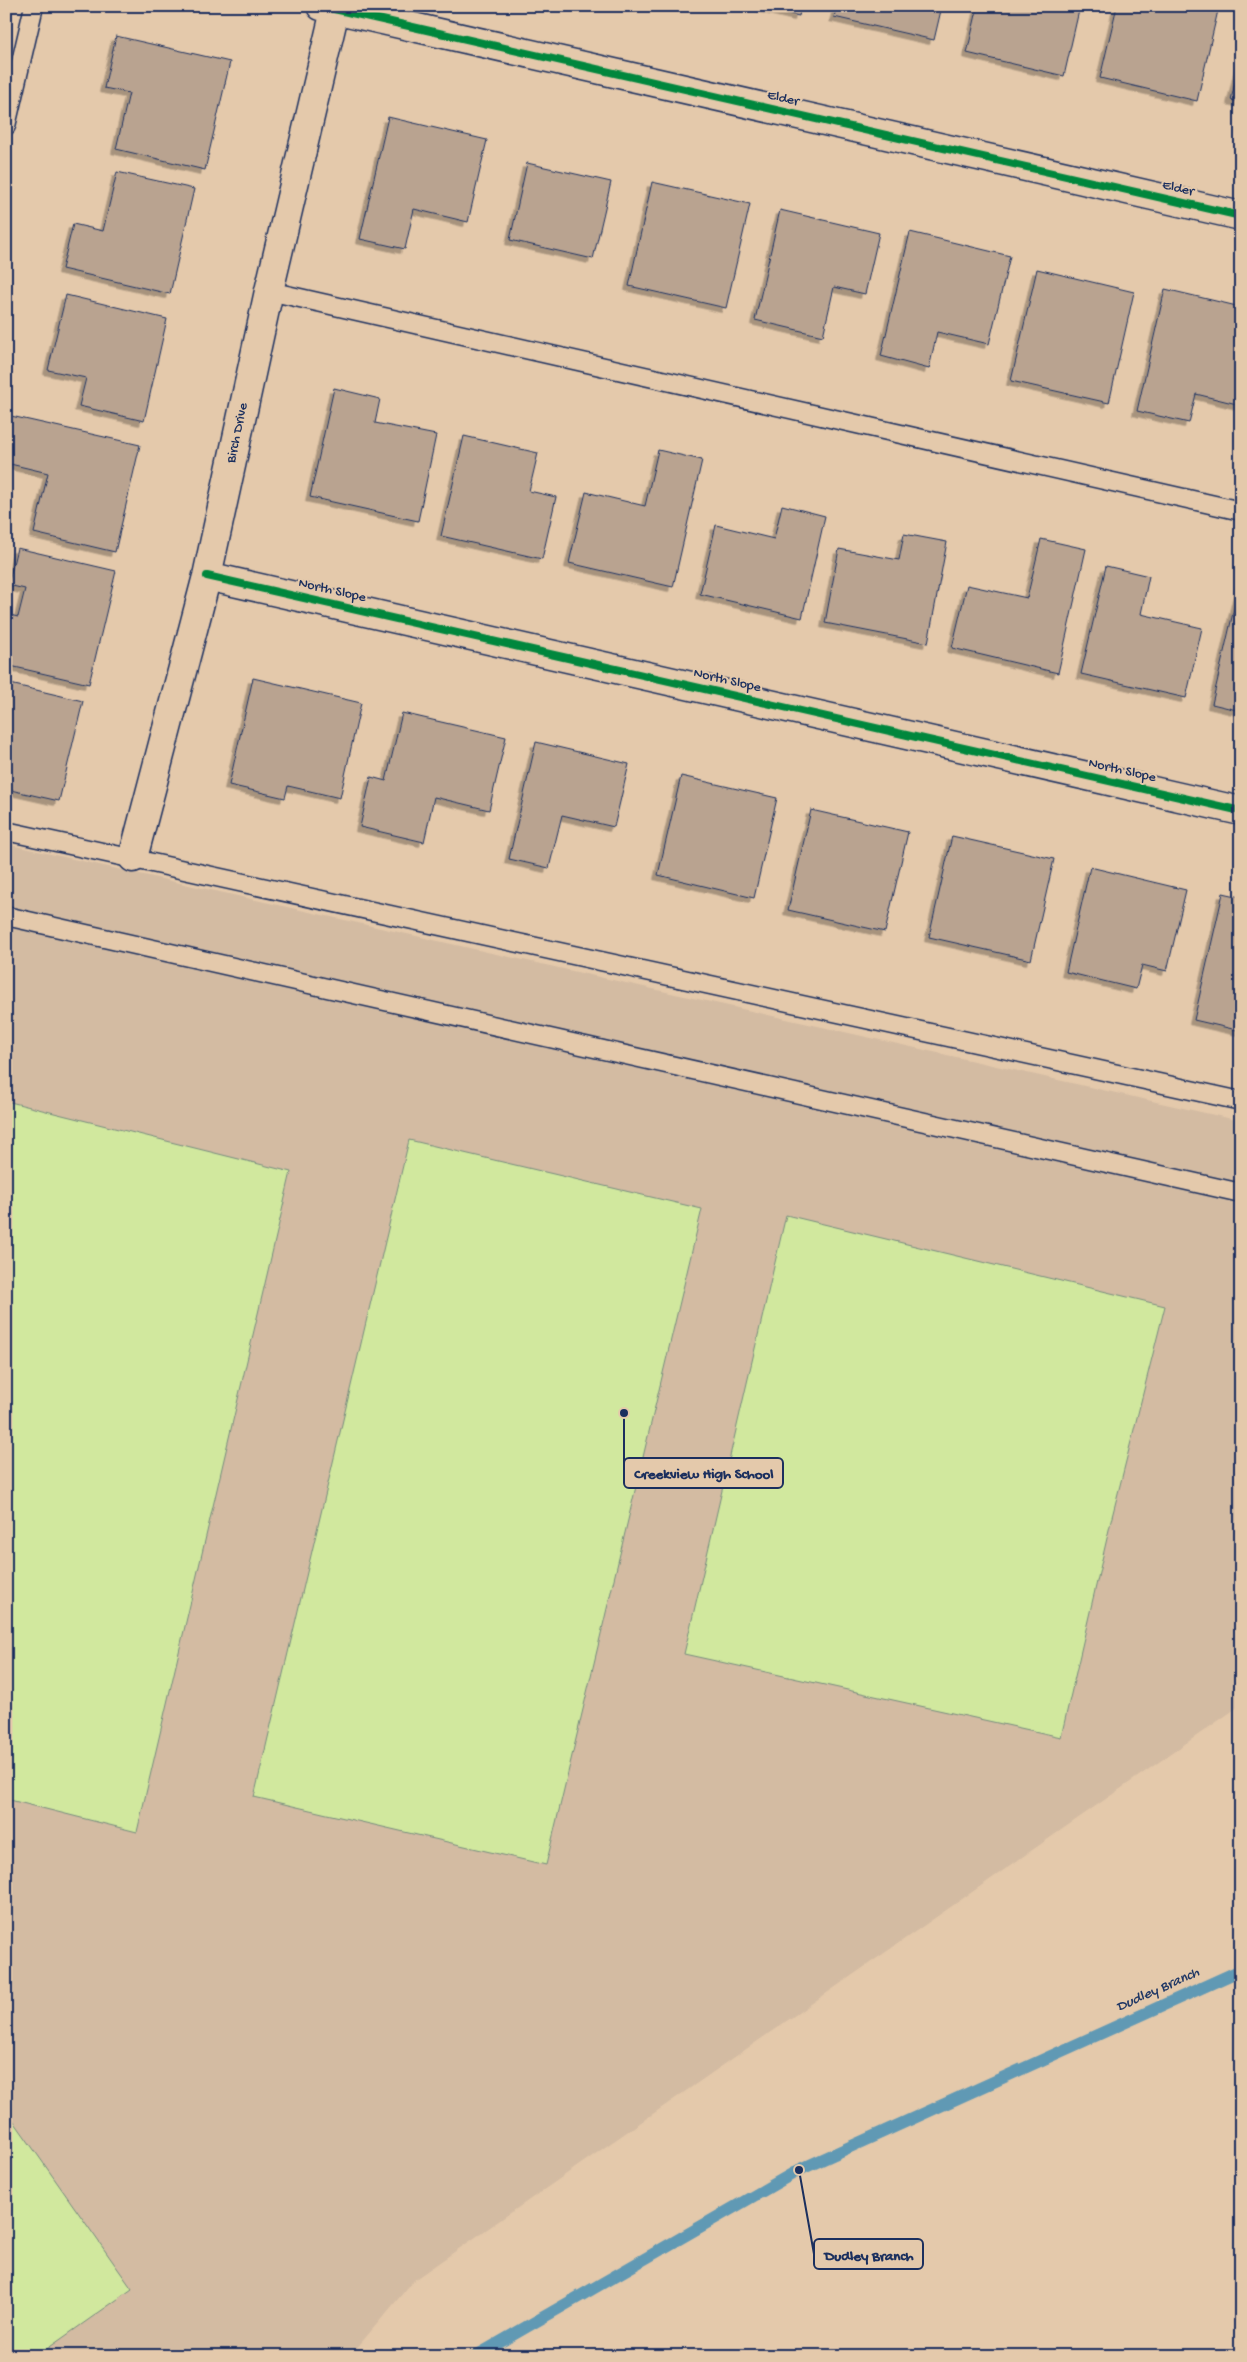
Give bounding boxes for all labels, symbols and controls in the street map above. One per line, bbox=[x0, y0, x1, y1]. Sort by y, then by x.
street label: Elder bbox=[765, 87, 802, 111]
street label: Elder bbox=[1160, 177, 1197, 201]
street label: Birch Drive bbox=[223, 401, 253, 466]
street label: North Slope bbox=[297, 575, 368, 607]
street label: North Slope bbox=[692, 665, 763, 697]
street label: North Slope bbox=[1087, 755, 1158, 787]
callout: Creekview High School bbox=[624, 1458, 783, 1488]
text: Creekview High School bbox=[633, 1466, 774, 1484]
water label: Dudley Branch bbox=[1114, 1963, 1203, 2016]
callout: Dudley Branch bbox=[814, 2239, 923, 2269]
text: Dudley Branch bbox=[822, 2248, 914, 2266]

